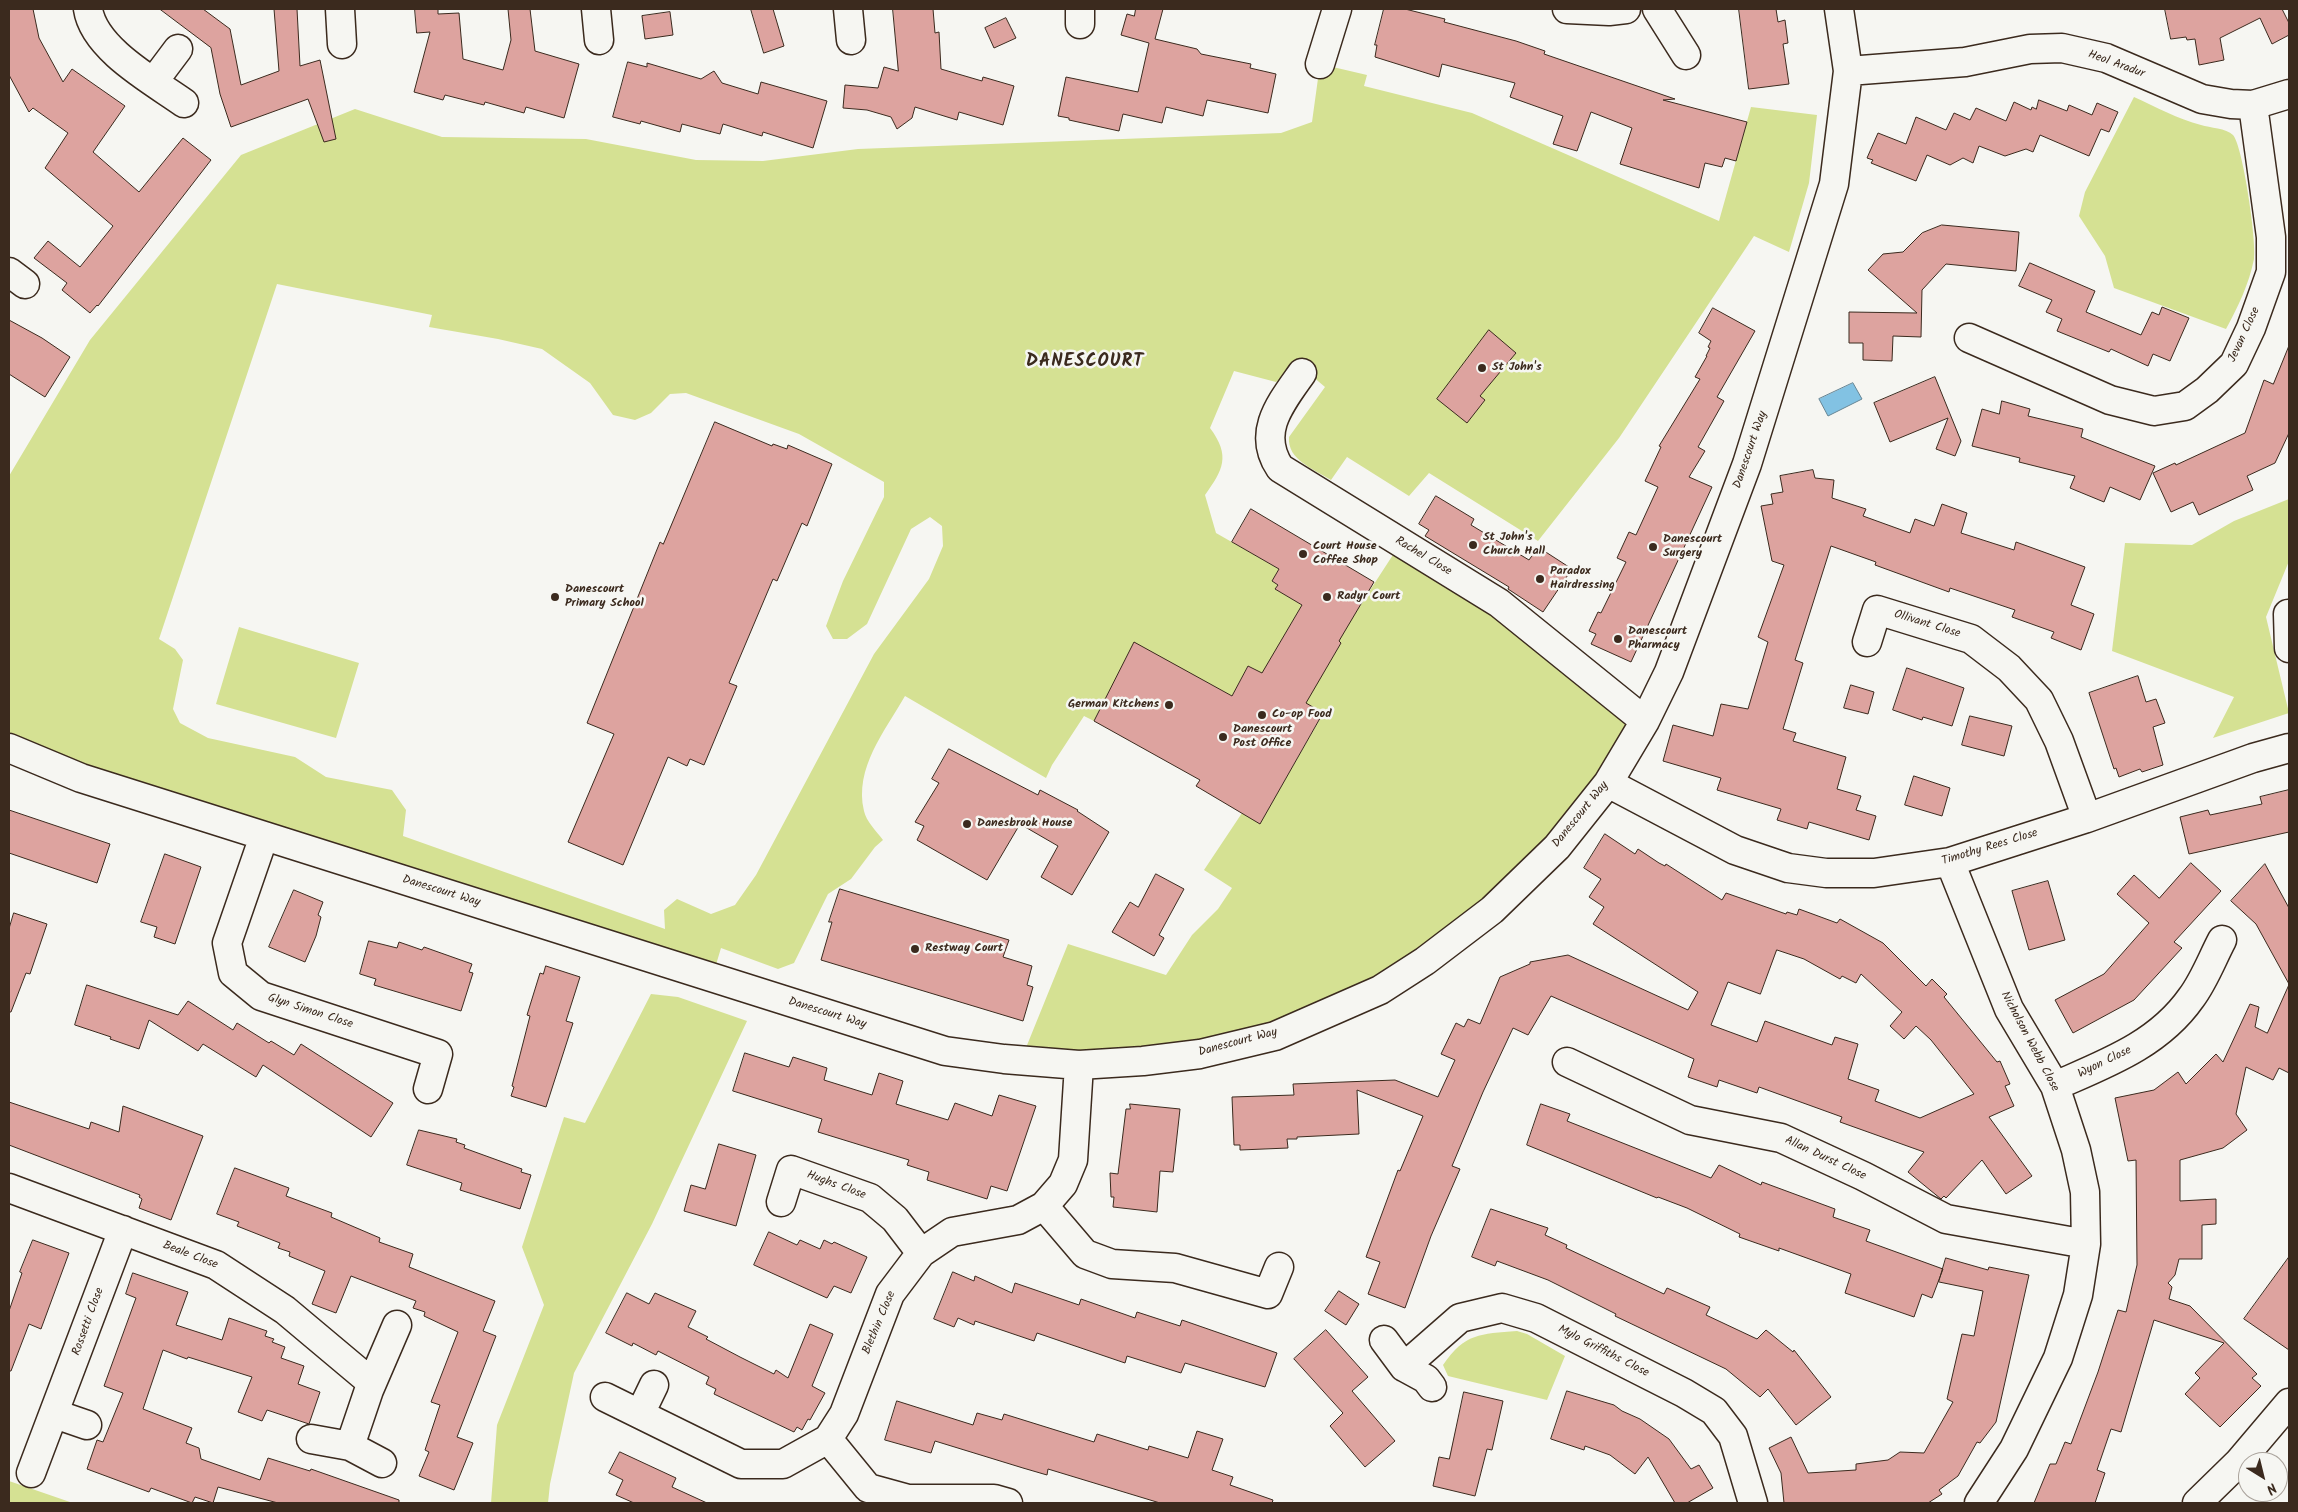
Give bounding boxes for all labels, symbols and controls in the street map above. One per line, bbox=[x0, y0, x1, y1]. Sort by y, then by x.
street label: Heol Aradur bbox=[2086, 48, 2146, 82]
street label: Jevan Close bbox=[2226, 305, 2264, 365]
district label: DANESCOURT bbox=[1025, 352, 1145, 374]
place label: St John's bbox=[1492, 361, 1542, 375]
marker: St John's bbox=[1476, 362, 1488, 374]
street label: Danescourt Way bbox=[1731, 409, 1771, 491]
place label: St John's Church Hall bbox=[1483, 531, 1545, 559]
place label: Danescourt Surgery bbox=[1663, 533, 1722, 561]
street label: Rachel Close bbox=[1392, 534, 1454, 580]
marker: St John's Church Hall bbox=[1467, 539, 1479, 551]
place label: Court House Coffee Shop bbox=[1313, 540, 1378, 568]
marker: Danescourt Surgery bbox=[1647, 541, 1659, 553]
marker: Court House Coffee Shop bbox=[1297, 548, 1309, 560]
place label: Paradox Hairdressing bbox=[1550, 565, 1615, 593]
marker: Paradox Hairdressing bbox=[1534, 573, 1546, 585]
place label: Danescourt Primary School bbox=[565, 583, 644, 611]
place label: Radyr Court bbox=[1337, 590, 1400, 604]
marker: Danescourt Primary School bbox=[549, 591, 561, 603]
marker: Radyr Court bbox=[1321, 591, 1333, 603]
street label: Ollivant Close bbox=[1892, 608, 1962, 642]
place label: Danescourt Pharmacy bbox=[1628, 625, 1687, 653]
marker: Danescourt Pharmacy bbox=[1612, 633, 1624, 645]
place label: German Kitchens bbox=[1068, 698, 1159, 712]
marker: German Kitchens bbox=[1163, 699, 1175, 711]
place label: Co-op Food bbox=[1272, 708, 1332, 722]
marker: Co-op Food bbox=[1256, 709, 1268, 721]
place label: Danescourt Post Office bbox=[1233, 723, 1292, 751]
marker: Danescourt Post Office bbox=[1217, 731, 1229, 743]
street label: Danescourt Way bbox=[1550, 779, 1612, 851]
place label: Danesbrook House bbox=[977, 817, 1072, 831]
marker: Danesbrook House bbox=[961, 818, 973, 830]
street label: Timothy Rees Close bbox=[1940, 827, 2040, 869]
street label: Danescourt Way bbox=[400, 873, 482, 911]
place label: Restway Court bbox=[925, 942, 1003, 956]
marker: Restway Court bbox=[909, 943, 921, 955]
street label: Nicholson Webb Close bbox=[1997, 990, 2061, 1094]
street label: Glyn Simon Close bbox=[266, 991, 354, 1033]
street label: Danescourt Way bbox=[786, 995, 868, 1033]
street label: Danescourt Way bbox=[1197, 1026, 1279, 1060]
street label: Wyon Close bbox=[2076, 1044, 2134, 1082]
street label: Allan Durst Close bbox=[1782, 1134, 1868, 1184]
street label: Hughs Close bbox=[804, 1169, 868, 1203]
street label: Beale Close bbox=[160, 1239, 220, 1273]
street label: Rossetti Close bbox=[70, 1286, 108, 1358]
street label: Blethin Close bbox=[860, 1289, 900, 1357]
street label: Mylo Griffiths Close bbox=[1555, 1323, 1651, 1381]
north arrow bbox=[2238, 1452, 2288, 1502]
text: N bbox=[2261, 1477, 2281, 1500]

